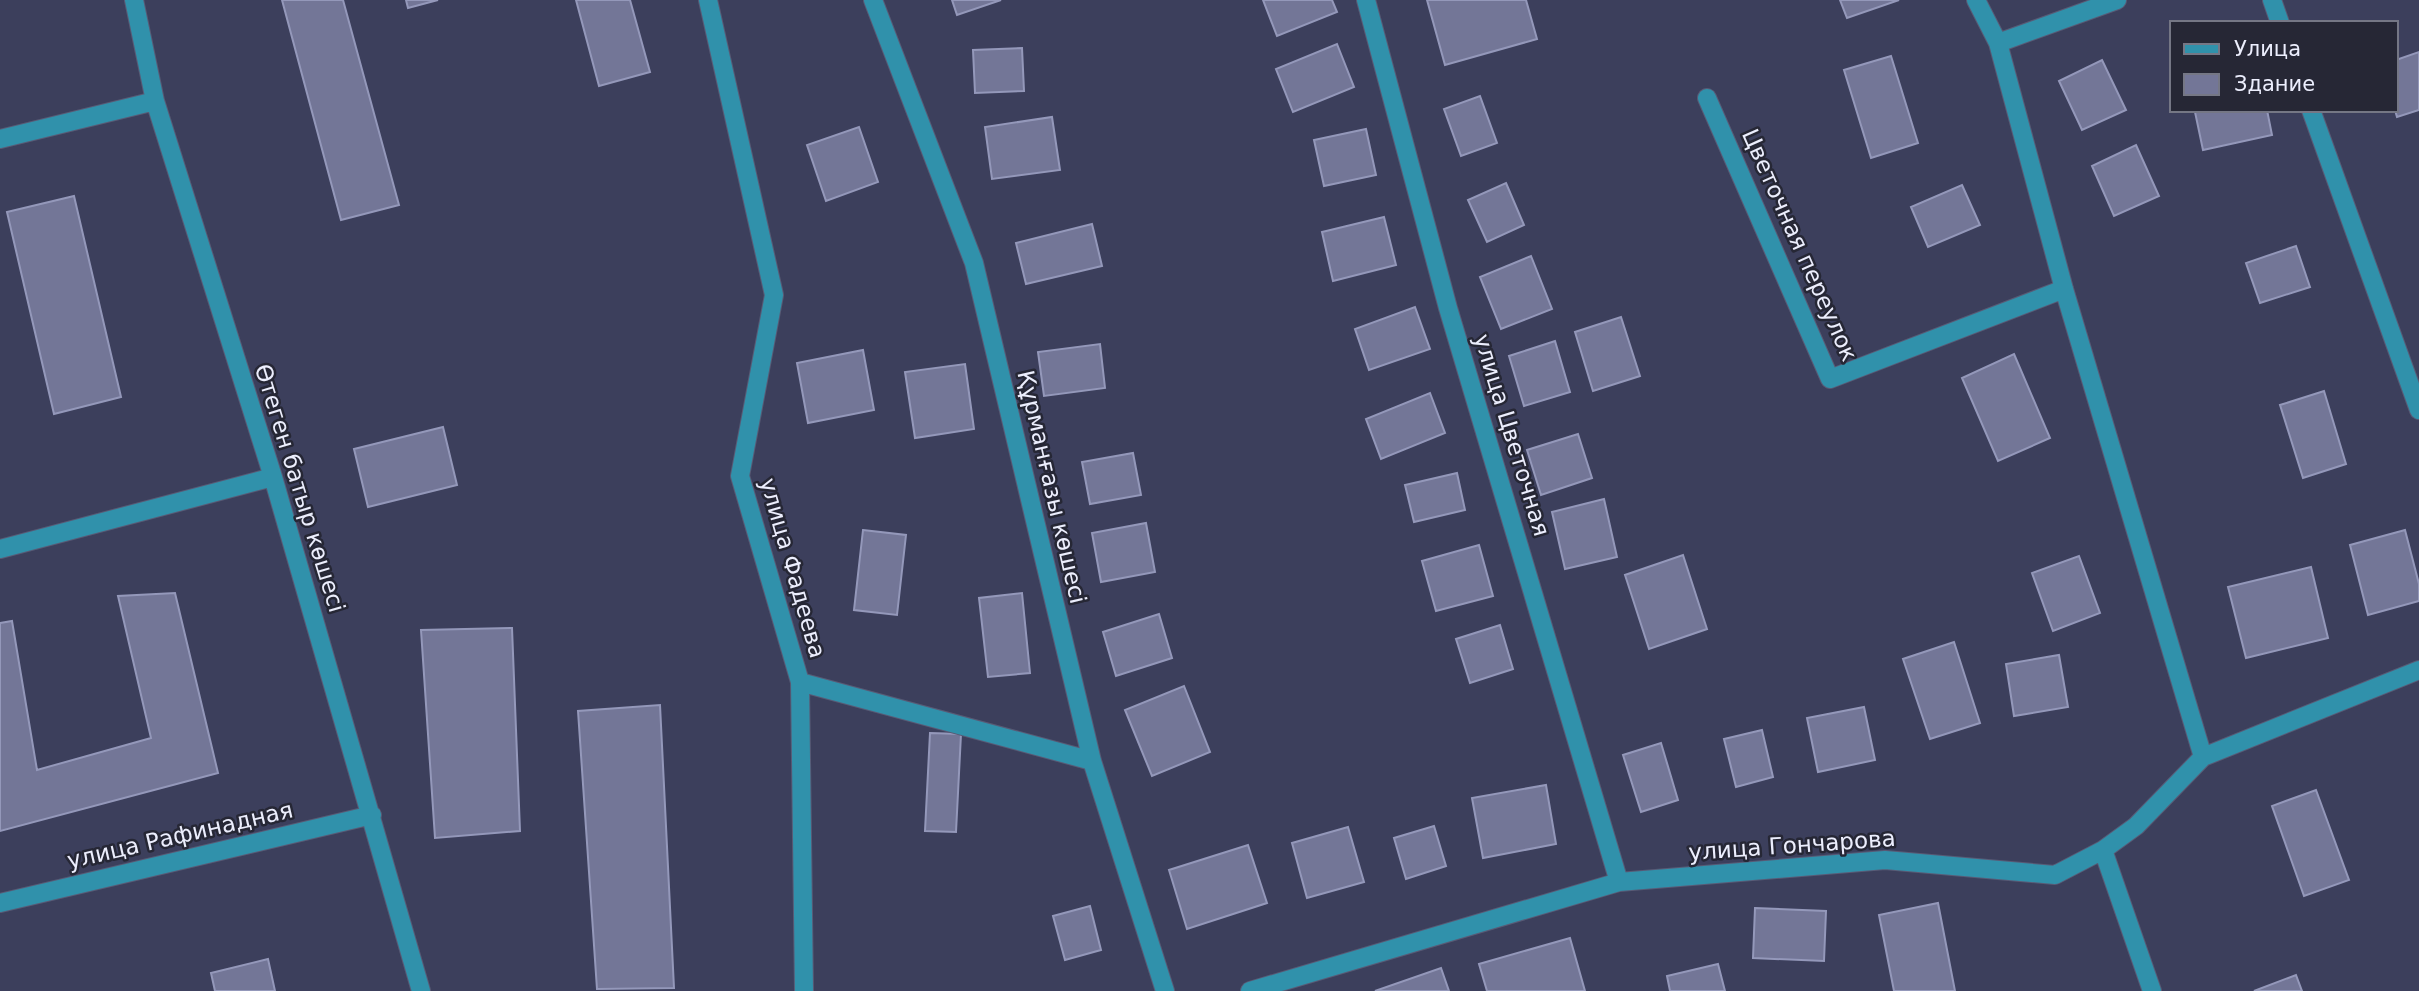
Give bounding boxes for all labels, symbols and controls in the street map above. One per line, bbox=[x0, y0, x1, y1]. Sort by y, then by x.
legend bbox=[2170, 21, 2398, 112]
text: Улица bbox=[2234, 37, 2301, 61]
text: Здание bbox=[2234, 72, 2315, 96]
street label: Цветочная переулок bbox=[1737, 125, 1863, 365]
street label: улица Цветочная bbox=[1469, 331, 1555, 539]
street label: Өтеген батыр көшесі bbox=[250, 361, 350, 615]
street label: Құрманғазы көшесі bbox=[1012, 368, 1092, 606]
street label: улица Фадеева bbox=[755, 475, 831, 661]
street label: улица Рафинадная bbox=[65, 796, 295, 874]
street label: улица Гончарова bbox=[1688, 825, 1896, 865]

